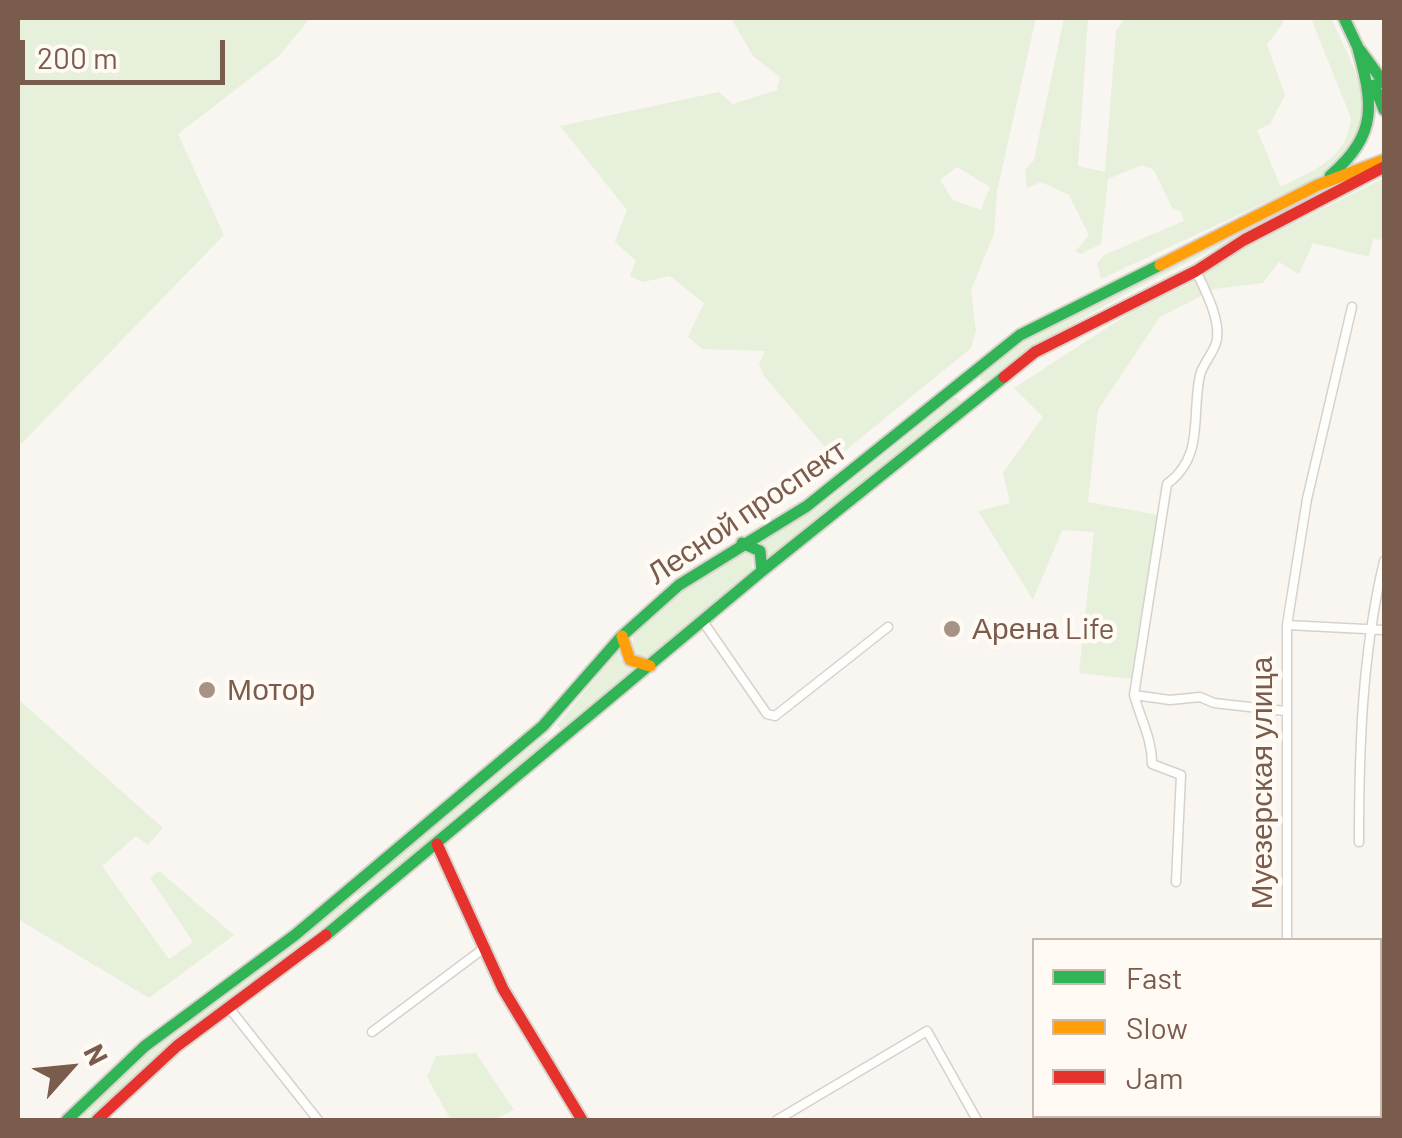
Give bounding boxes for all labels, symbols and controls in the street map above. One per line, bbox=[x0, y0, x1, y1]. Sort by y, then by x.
scale bar bbox=[25, 20, 230, 82]
text: 200 m bbox=[37, 39, 118, 75]
street label: Лесной проспект bbox=[641, 432, 853, 592]
place label: Арена Life bbox=[972, 611, 1115, 647]
marker: Арена Life bbox=[941, 618, 963, 640]
street label: Муезерская улица bbox=[1244, 657, 1280, 909]
place label: Мотор bbox=[227, 672, 315, 708]
marker: Мотор bbox=[196, 679, 218, 701]
legend bbox=[1032, 938, 1382, 1118]
text: Fast bbox=[1126, 959, 1183, 995]
text: Slow bbox=[1126, 1009, 1188, 1045]
north arrow bbox=[20, 1018, 120, 1118]
text: N bbox=[77, 1038, 116, 1070]
text: Jam bbox=[1126, 1059, 1183, 1095]

